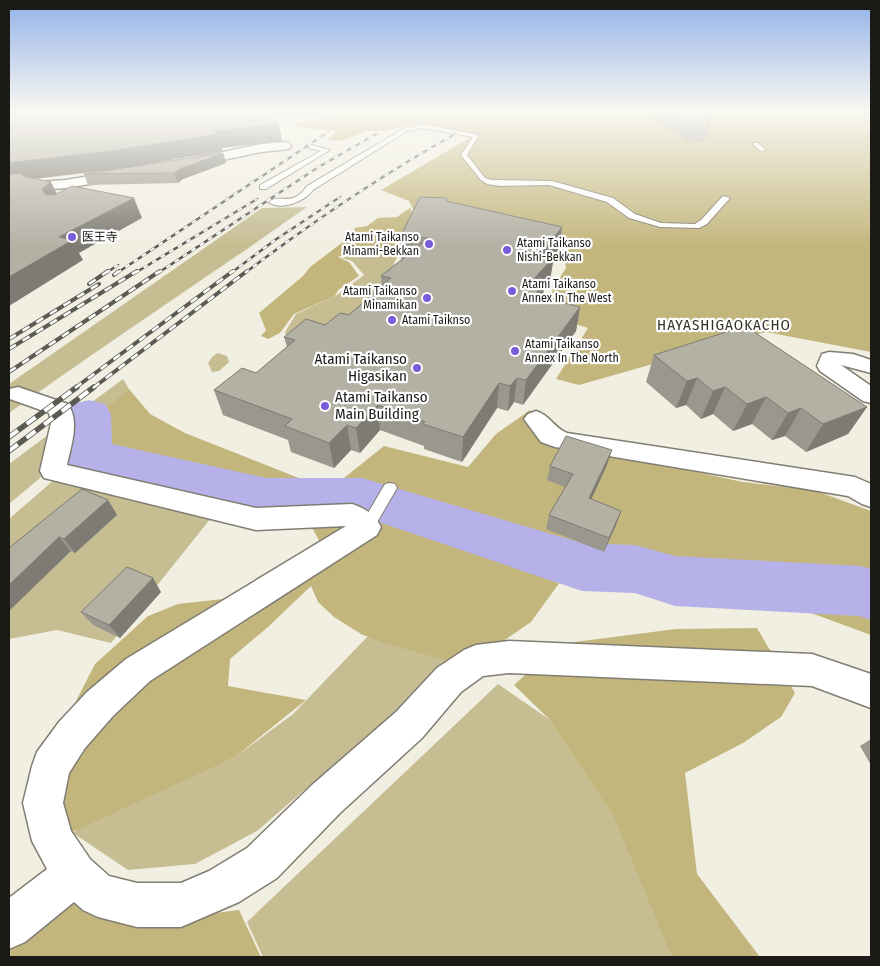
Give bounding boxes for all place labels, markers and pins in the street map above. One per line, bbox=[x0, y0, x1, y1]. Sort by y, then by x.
place label: 医王寺 bbox=[82, 230, 118, 244]
place label: Atami Taikanso Minami-Bekkan bbox=[343, 230, 419, 258]
marker: 医王寺 bbox=[66, 231, 78, 243]
place label: Atami Taikanso Nishi-Bekkan bbox=[517, 236, 591, 264]
marker: Atami Taikanso Minami-Bekkan bbox=[423, 238, 435, 250]
marker: Atami Taikanso Nishi-Bekkan bbox=[501, 244, 513, 256]
place label: Atami Taikanso Annex In The West bbox=[522, 277, 612, 305]
place label: Atami Taikanso Minamikan bbox=[343, 284, 417, 312]
marker: Atami Taikanso Annex In The West bbox=[506, 285, 518, 297]
marker: Atami Taikanso Minamikan bbox=[421, 292, 433, 304]
place label: Atami Taiknso bbox=[402, 313, 470, 327]
marker: Atami Taiknso bbox=[386, 314, 398, 326]
place label: Atami Taikanso Annex In The North bbox=[525, 337, 619, 365]
marker: Atami Taikanso Annex In The North bbox=[509, 345, 521, 357]
place label: Atami Taikanso Higasikan bbox=[314, 350, 407, 385]
marker: Atami Taikanso Higasikan bbox=[411, 362, 423, 374]
place label: Atami Taikanso Main Building bbox=[335, 388, 428, 423]
marker: Atami Taikanso Main Building bbox=[319, 400, 331, 412]

